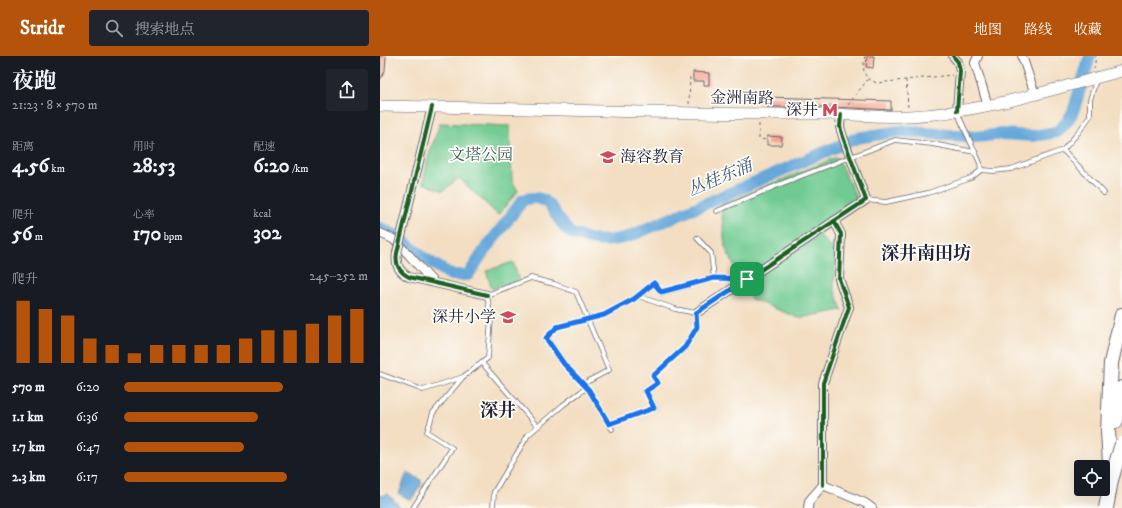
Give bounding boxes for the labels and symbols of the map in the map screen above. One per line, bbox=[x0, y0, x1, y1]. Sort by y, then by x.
street label: 金洲南路 bbox=[710, 87, 774, 109]
place label: 深井 bbox=[786, 100, 818, 120]
metro station icon: 深井 bbox=[821, 101, 839, 119]
park label: 文塔公园 bbox=[449, 145, 513, 165]
place label: 海容教育 bbox=[620, 147, 684, 167]
school or university icon: 海容教育 bbox=[599, 148, 617, 166]
water label: 丛桂东涌 bbox=[684, 154, 757, 201]
district label: 深井南田坊 bbox=[881, 243, 971, 265]
pin bbox=[730, 262, 764, 296]
place label: 深井小学 bbox=[432, 307, 496, 327]
school or university icon: 深井小学 bbox=[499, 308, 517, 326]
district label: 深井 bbox=[480, 400, 516, 422]

